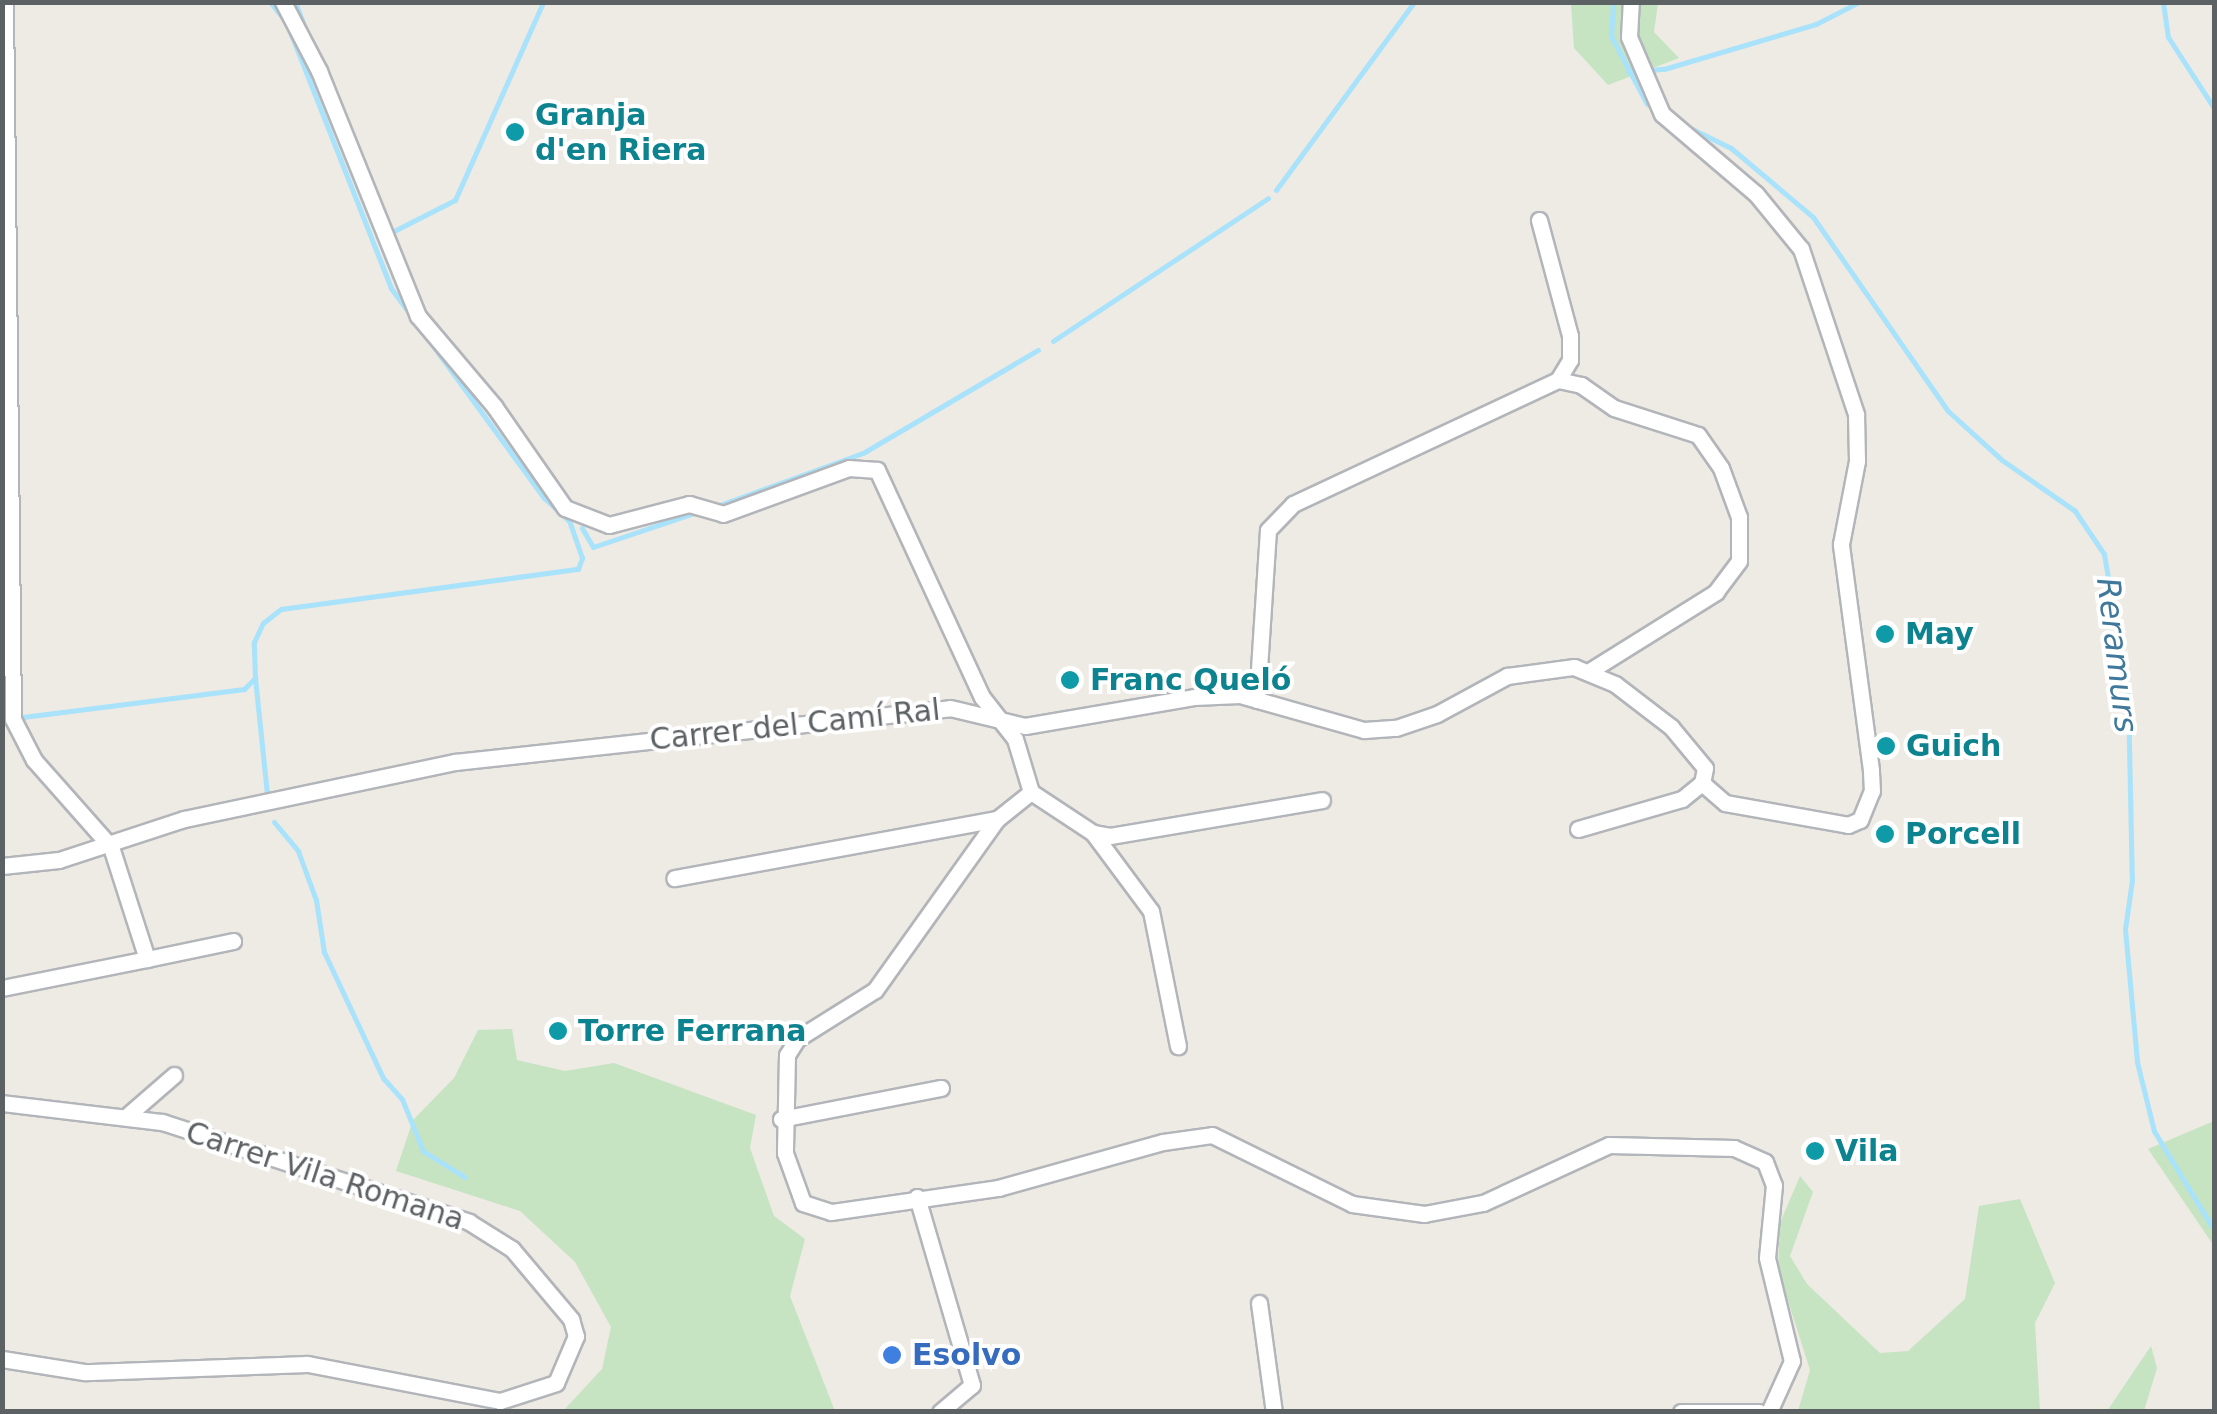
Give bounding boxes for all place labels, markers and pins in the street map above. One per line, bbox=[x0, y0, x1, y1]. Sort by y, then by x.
place label: Granja d'en Riera bbox=[535, 97, 707, 168]
marker: Granja d'en Riera bbox=[504, 121, 526, 143]
place label: May bbox=[1905, 616, 1974, 652]
marker: May bbox=[1874, 623, 1896, 645]
place label: Franc Queló bbox=[1090, 662, 1291, 698]
marker: Franc Queló bbox=[1059, 669, 1081, 691]
place label: Guich bbox=[1906, 728, 2001, 764]
marker: Guich bbox=[1875, 735, 1897, 757]
place label: Porcell bbox=[1905, 816, 2021, 852]
marker: Porcell bbox=[1874, 823, 1896, 845]
place label: Torre Ferrana bbox=[578, 1013, 807, 1049]
marker: Torre Ferrana bbox=[547, 1020, 569, 1042]
place label: Vila bbox=[1835, 1133, 1899, 1169]
marker: Vila bbox=[1804, 1140, 1826, 1162]
place label: Esolvo bbox=[912, 1337, 1021, 1373]
marker: Esolvo bbox=[881, 1344, 903, 1366]

